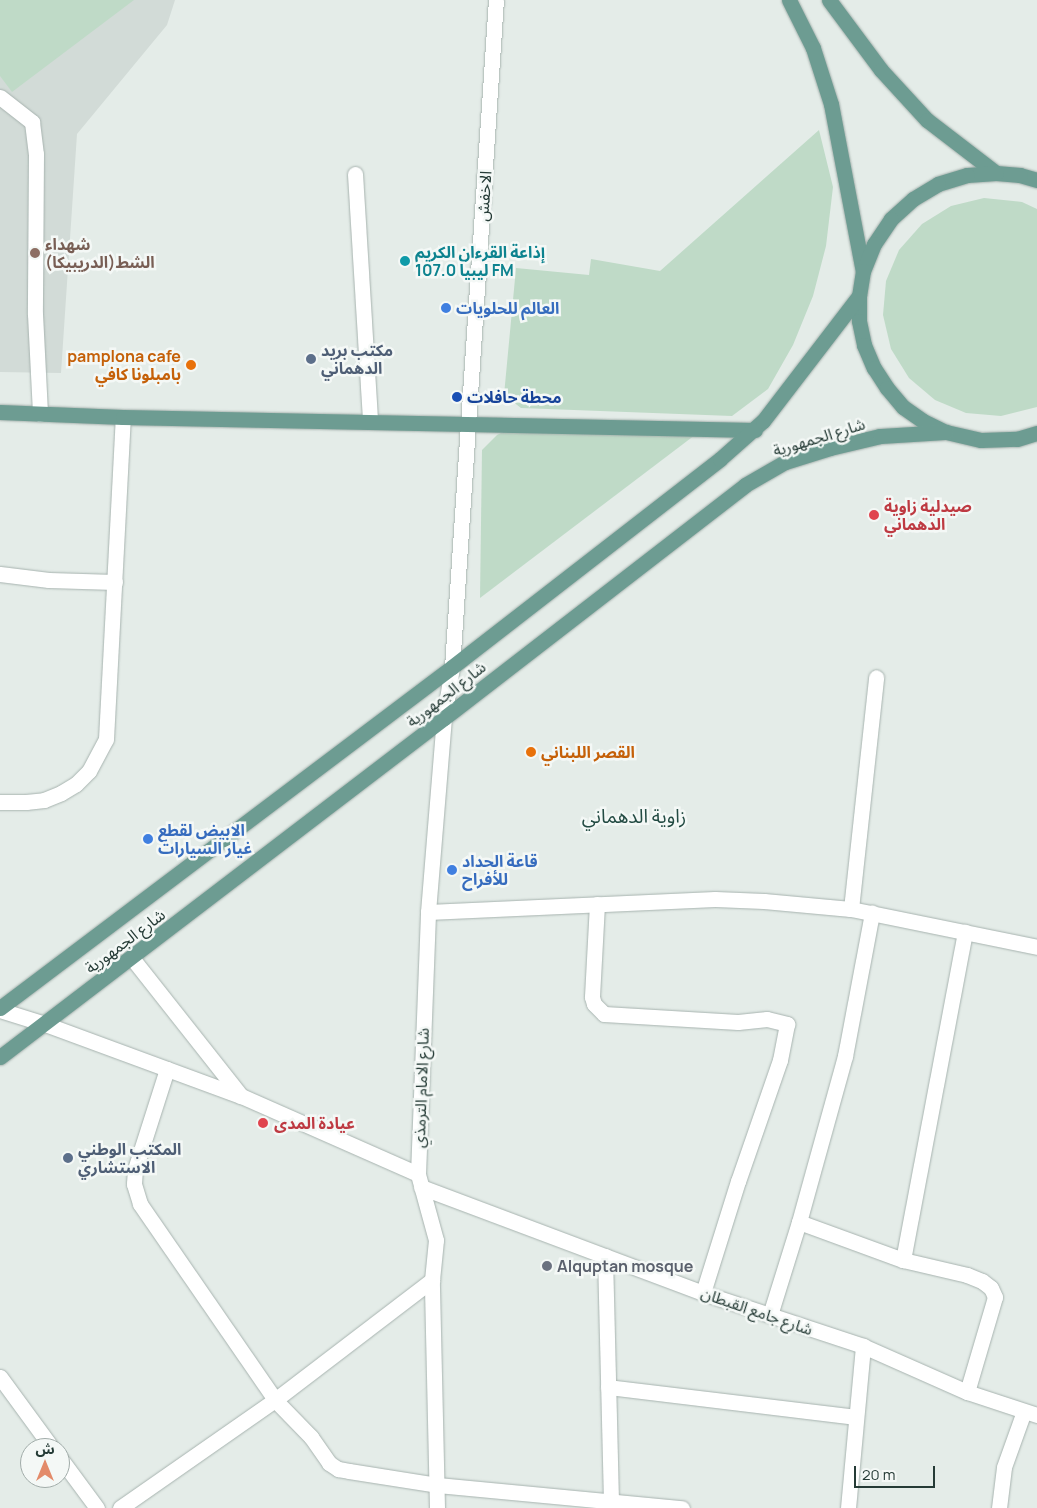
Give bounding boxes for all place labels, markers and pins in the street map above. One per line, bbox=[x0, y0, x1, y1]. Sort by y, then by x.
place label: شهداء الشط(الدريبيكا) bbox=[45, 234, 155, 272]
place label: إذاعة القرءان الكريم ليبيا 107.0 FM bbox=[415, 242, 545, 280]
marker: شهداء الشط(الدريبيكا) bbox=[29, 247, 41, 259]
marker: إذاعة القرءان الكريم ليبيا 107.0 FM bbox=[399, 255, 411, 267]
place label: العالم للحلويات bbox=[456, 298, 559, 318]
marker: العالم للحلويات bbox=[440, 302, 452, 314]
place label: مكتب بريد الدهماني bbox=[321, 340, 393, 378]
place label: pamplona cafe بامبلونا كافي bbox=[67, 346, 181, 384]
marker: مكتب بريد الدهماني bbox=[305, 353, 317, 365]
marker: pamplona cafe بامبلونا كافي bbox=[185, 359, 197, 371]
place label: محطة حافلات bbox=[467, 387, 562, 407]
marker: محطة حافلات bbox=[451, 391, 463, 403]
place label: صيدلية زاوية الدهماني bbox=[884, 496, 972, 534]
marker: صيدلية زاوية الدهماني bbox=[868, 509, 880, 521]
place label: القصر اللبناني bbox=[541, 742, 635, 762]
marker: القصر اللبناني bbox=[525, 746, 537, 758]
place label: الابيض لقطع غيار السيارات bbox=[158, 820, 252, 858]
marker: الابيض لقطع غيار السيارات bbox=[142, 833, 154, 845]
place label: قاعة الحداد للأفراح bbox=[462, 851, 538, 889]
marker: قاعة الحداد للأفراح bbox=[446, 864, 458, 876]
place label: عيادة المدى bbox=[274, 1113, 355, 1133]
marker: عيادة المدى bbox=[256, 1116, 270, 1130]
place label: المكتب الوطني الاستشاري bbox=[78, 1139, 181, 1177]
marker: المكتب الوطني الاستشاري bbox=[62, 1152, 74, 1164]
place label: Alquptan mosque bbox=[557, 1256, 693, 1276]
marker: Alquptan mosque bbox=[541, 1260, 553, 1272]

